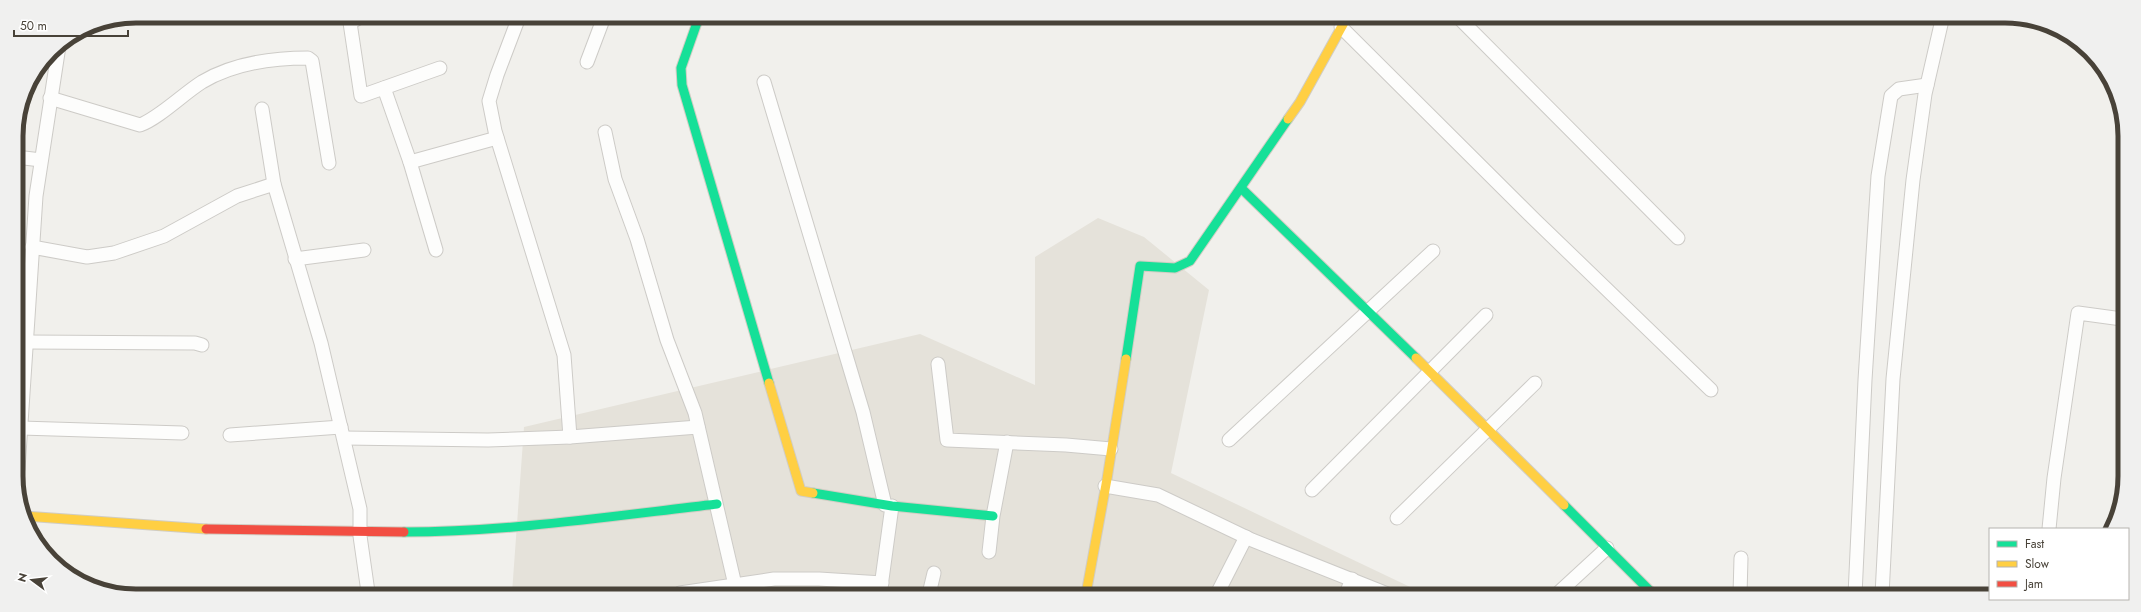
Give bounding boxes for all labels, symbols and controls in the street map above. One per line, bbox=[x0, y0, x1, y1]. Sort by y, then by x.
scale bar bbox=[14, 12, 128, 38]
text: 50 m bbox=[20, 17, 47, 35]
legend bbox=[1989, 528, 2129, 600]
text: Fast bbox=[2025, 535, 2044, 553]
text: Slow bbox=[2025, 555, 2050, 573]
north arrow bbox=[12, 560, 52, 600]
text: N bbox=[13, 571, 31, 584]
text: Jam bbox=[2023, 575, 2043, 593]

